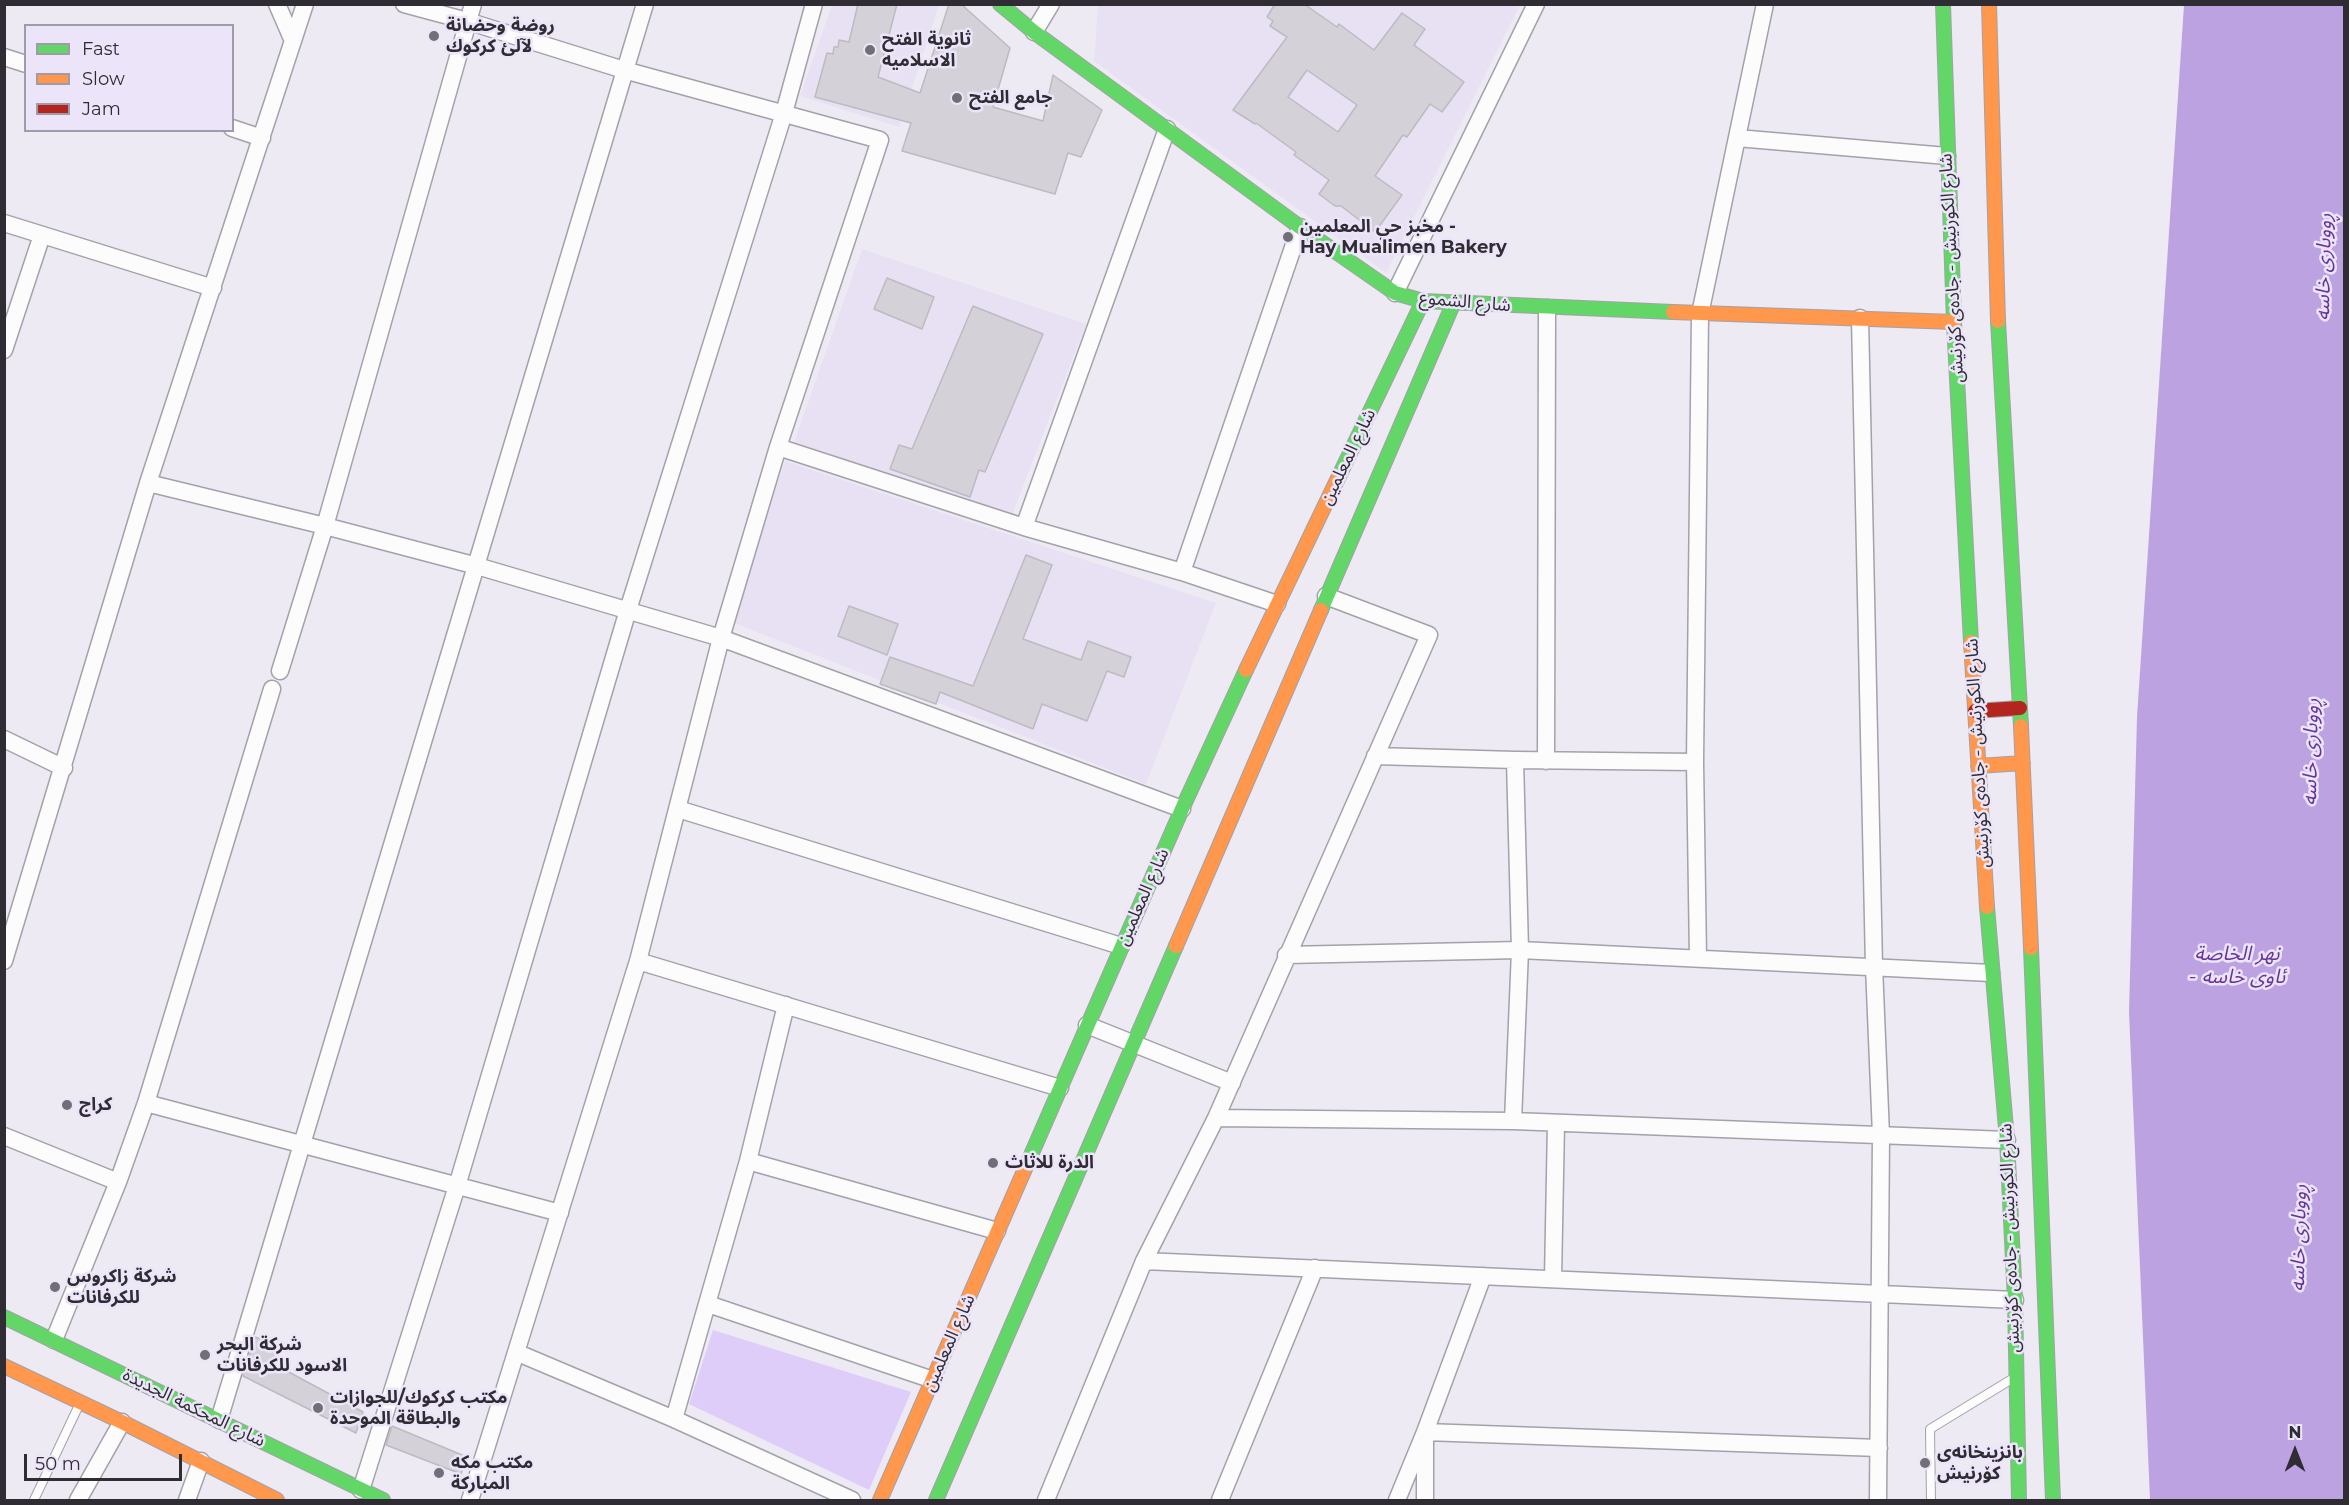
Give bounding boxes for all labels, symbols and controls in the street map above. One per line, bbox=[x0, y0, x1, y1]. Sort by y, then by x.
place label: روضة وحضانة لآلئ كركوك bbox=[446, 15, 555, 57]
legend bbox=[24, 24, 234, 132]
marker: روضة وحضانة لآلئ كركوك bbox=[427, 29, 441, 43]
place label: ثانوية الفتح الاسلاميه bbox=[882, 29, 971, 72]
text: Fast bbox=[82, 38, 120, 60]
marker: ثانوية الفتح الاسلاميه bbox=[863, 43, 877, 57]
text: Slow bbox=[82, 68, 125, 90]
place label: جامع الفتح bbox=[969, 87, 1052, 109]
marker: جامع الفتح bbox=[950, 91, 964, 105]
text: Jam bbox=[82, 98, 121, 120]
street label: شارع الكورنيش - جادەی کۆرنیش bbox=[1935, 153, 1969, 383]
water label: ڕووباری خاسە bbox=[2311, 213, 2337, 321]
place label: مخبز حي المعلمين - Hay Mualimen Bakery bbox=[1300, 216, 1507, 258]
marker: مخبز حي المعلمين - Hay Mualimen Bakery bbox=[1281, 230, 1295, 244]
street label: شارع الشموع bbox=[1418, 287, 1512, 317]
street label: شارع المعلمين bbox=[1315, 405, 1381, 509]
street label: شارع الكورنيش - جادەی کۆرنیش bbox=[1961, 638, 1995, 868]
water label: ڕووباری خاسە bbox=[2298, 698, 2324, 806]
street label: شارع المعلمين bbox=[1112, 845, 1174, 949]
water label: نهر الخاصة - ئاوی خاسە bbox=[2189, 942, 2285, 989]
place label: كراج bbox=[79, 1094, 112, 1116]
marker: كراج bbox=[60, 1098, 74, 1112]
street label: شارع الكورنيش - جادەی کۆرنیش bbox=[1995, 1123, 2025, 1353]
place label: الدرة للاثاث bbox=[1005, 1152, 1094, 1174]
marker: الدرة للاثاث bbox=[986, 1156, 1000, 1170]
water label: ڕووباری خاسە bbox=[2286, 1184, 2312, 1292]
place label: شركة زاكروس للكرفانات bbox=[67, 1266, 176, 1308]
marker: شركة زاكروس للكرفانات bbox=[48, 1280, 62, 1294]
street label: شارع المعلمين bbox=[918, 1291, 980, 1395]
place label: شركة البحر الاسود للكرفانات bbox=[217, 1334, 347, 1376]
marker: شركة البحر الاسود للكرفانات bbox=[198, 1348, 212, 1362]
street label: شارع المحكمة الجديدة bbox=[119, 1364, 269, 1452]
place label: مكتب كركوك/للجوازات والبطاقة الموحدة bbox=[330, 1387, 508, 1430]
marker: مكتب كركوك/للجوازات والبطاقة الموحدة bbox=[311, 1401, 325, 1415]
north arrow bbox=[2265, 1421, 2325, 1481]
text: N bbox=[2289, 1423, 2301, 1442]
scale bar bbox=[27, 1442, 184, 1480]
place label: بانزینخانەی کۆرنیش bbox=[1937, 1442, 2023, 1484]
place label: مكتب مكه المباركة bbox=[451, 1452, 533, 1494]
text: 50 m bbox=[35, 1453, 81, 1475]
marker: بانزینخانەی کۆرنیش bbox=[1918, 1456, 1932, 1470]
marker: مكتب مكه المباركة bbox=[432, 1466, 446, 1480]

